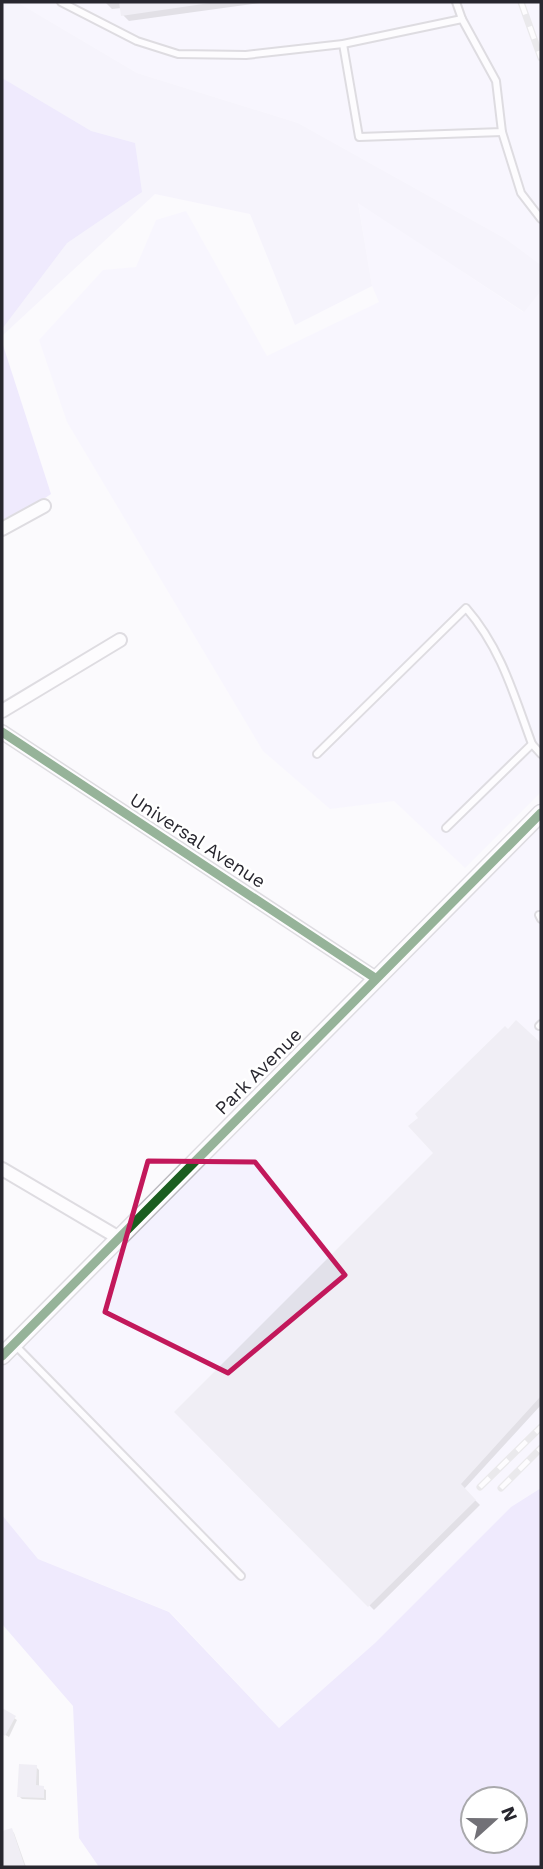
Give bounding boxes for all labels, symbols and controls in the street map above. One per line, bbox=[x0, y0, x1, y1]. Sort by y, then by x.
street label: Universal Avenue bbox=[126, 788, 270, 893]
street label: Park Avenue bbox=[210, 1023, 307, 1120]
north arrow bbox=[459, 1785, 529, 1855]
text: N bbox=[496, 1803, 523, 1825]

